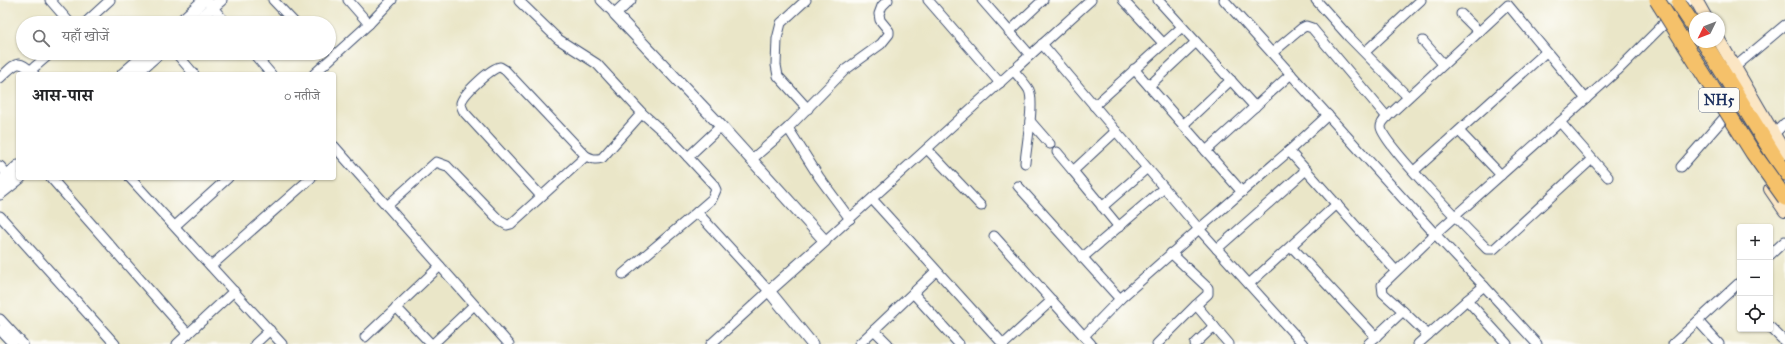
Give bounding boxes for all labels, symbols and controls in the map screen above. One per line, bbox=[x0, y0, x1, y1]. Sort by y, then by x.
north arrow bbox=[1689, 12, 1725, 48]
search box bbox=[16, 16, 336, 60]
icon: search bbox=[30, 27, 52, 49]
text: यहाँ खोजें bbox=[62, 27, 109, 45]
text: आस-पास bbox=[32, 85, 93, 106]
text: 0 नतीजे bbox=[284, 88, 320, 104]
road number: NH5 bbox=[1699, 88, 1739, 112]
map controls bbox=[1737, 224, 1773, 332]
button: + bbox=[1737, 224, 1773, 260]
button: − bbox=[1737, 260, 1773, 296]
button: locate bbox=[1737, 296, 1773, 332]

